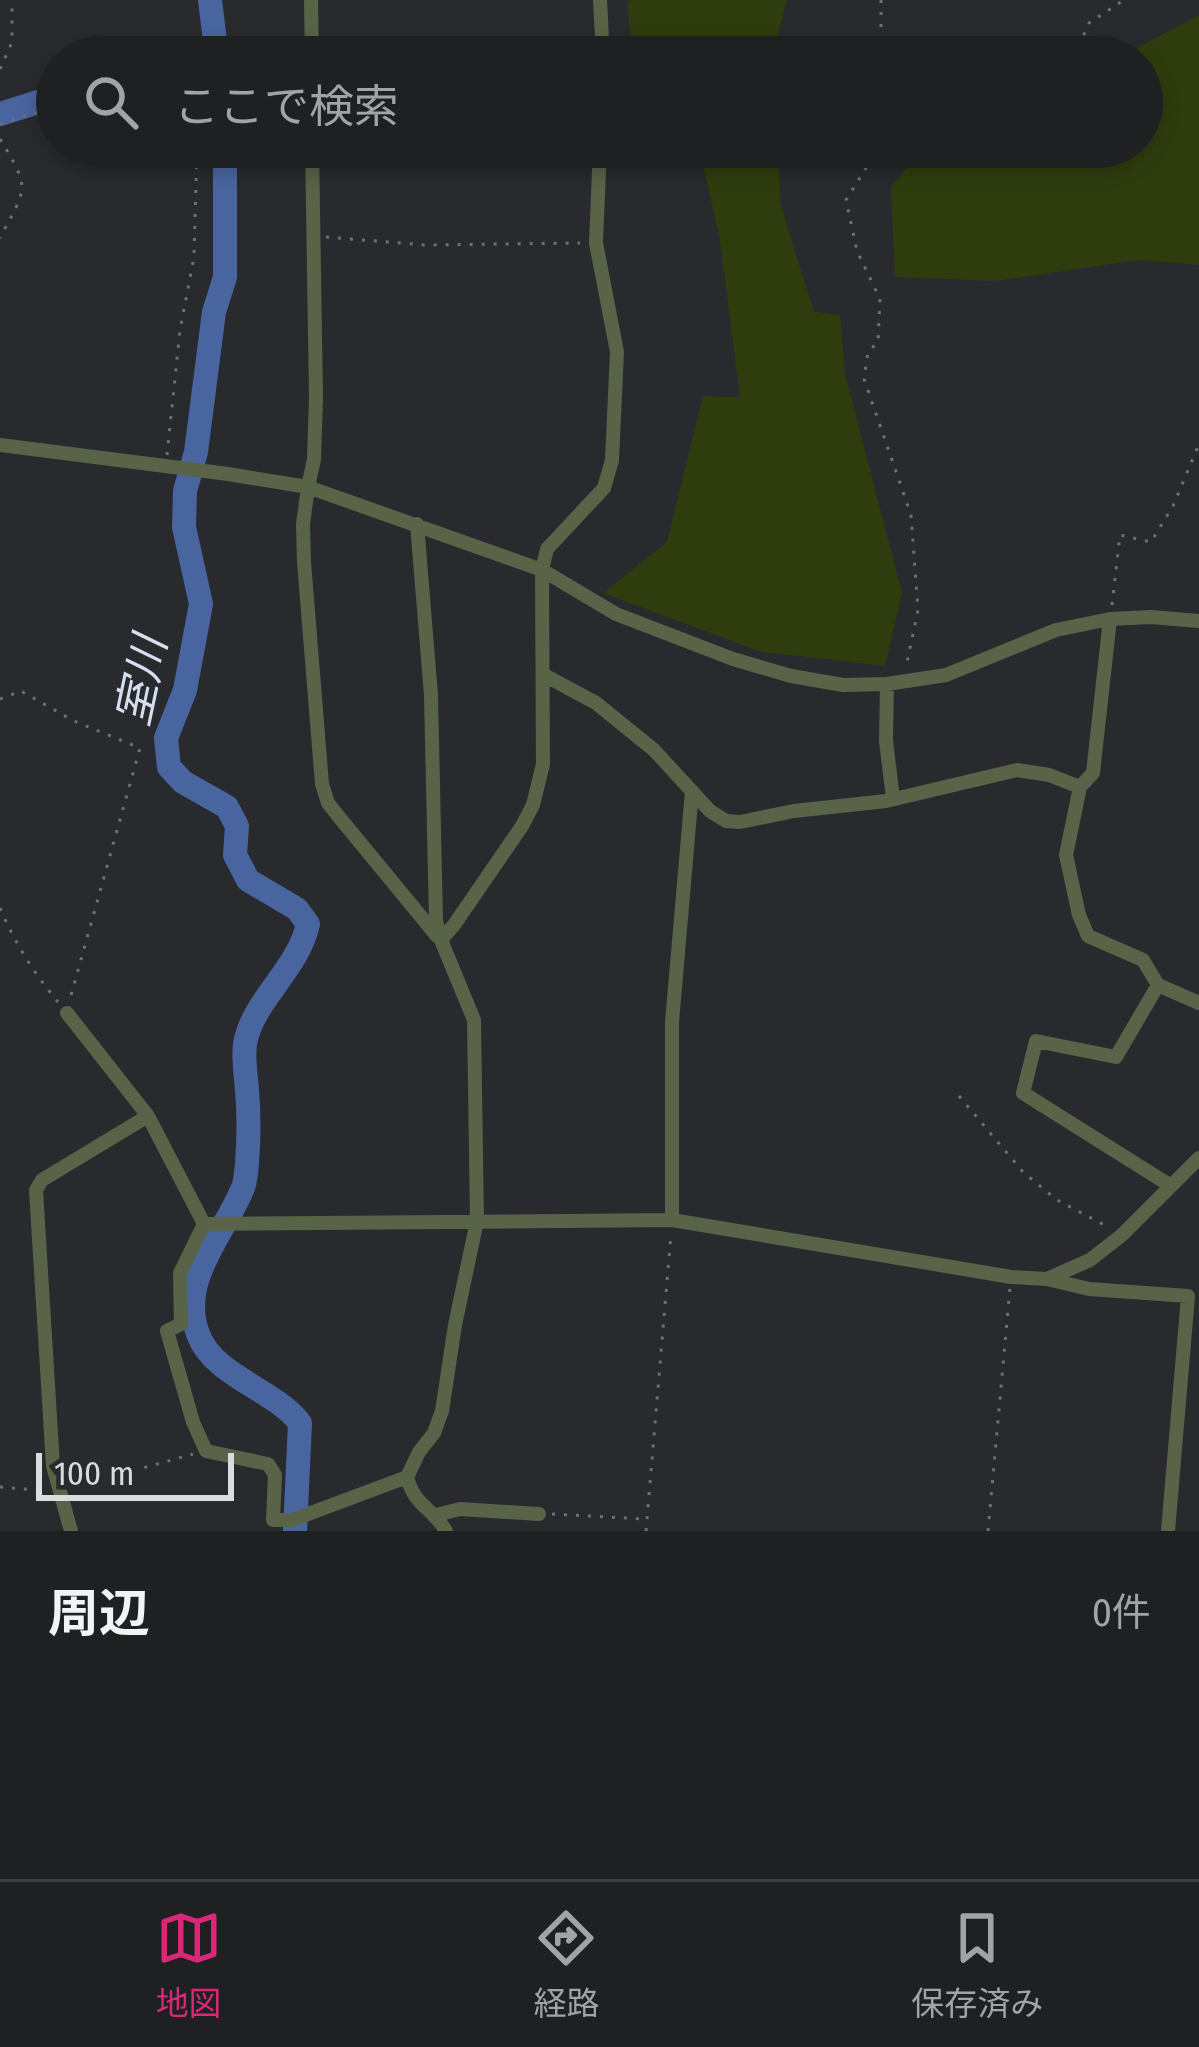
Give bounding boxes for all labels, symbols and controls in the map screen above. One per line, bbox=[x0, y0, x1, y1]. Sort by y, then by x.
search box bbox=[36, 36, 1163, 168]
icon: search bbox=[78, 69, 144, 135]
text: ここで検索 bbox=[174, 80, 399, 134]
water label: 室川 bbox=[106, 628, 179, 731]
scale bar bbox=[36, 1447, 234, 1500]
text: 100 m bbox=[54, 1454, 134, 1494]
text: 周辺 bbox=[48, 1583, 150, 1645]
text: 0件 bbox=[1092, 1590, 1151, 1636]
tab: 地図 bbox=[156, 1905, 222, 2025]
tab: 経路 bbox=[533, 1905, 599, 2025]
tab: 保存済み bbox=[911, 1905, 1043, 2025]

